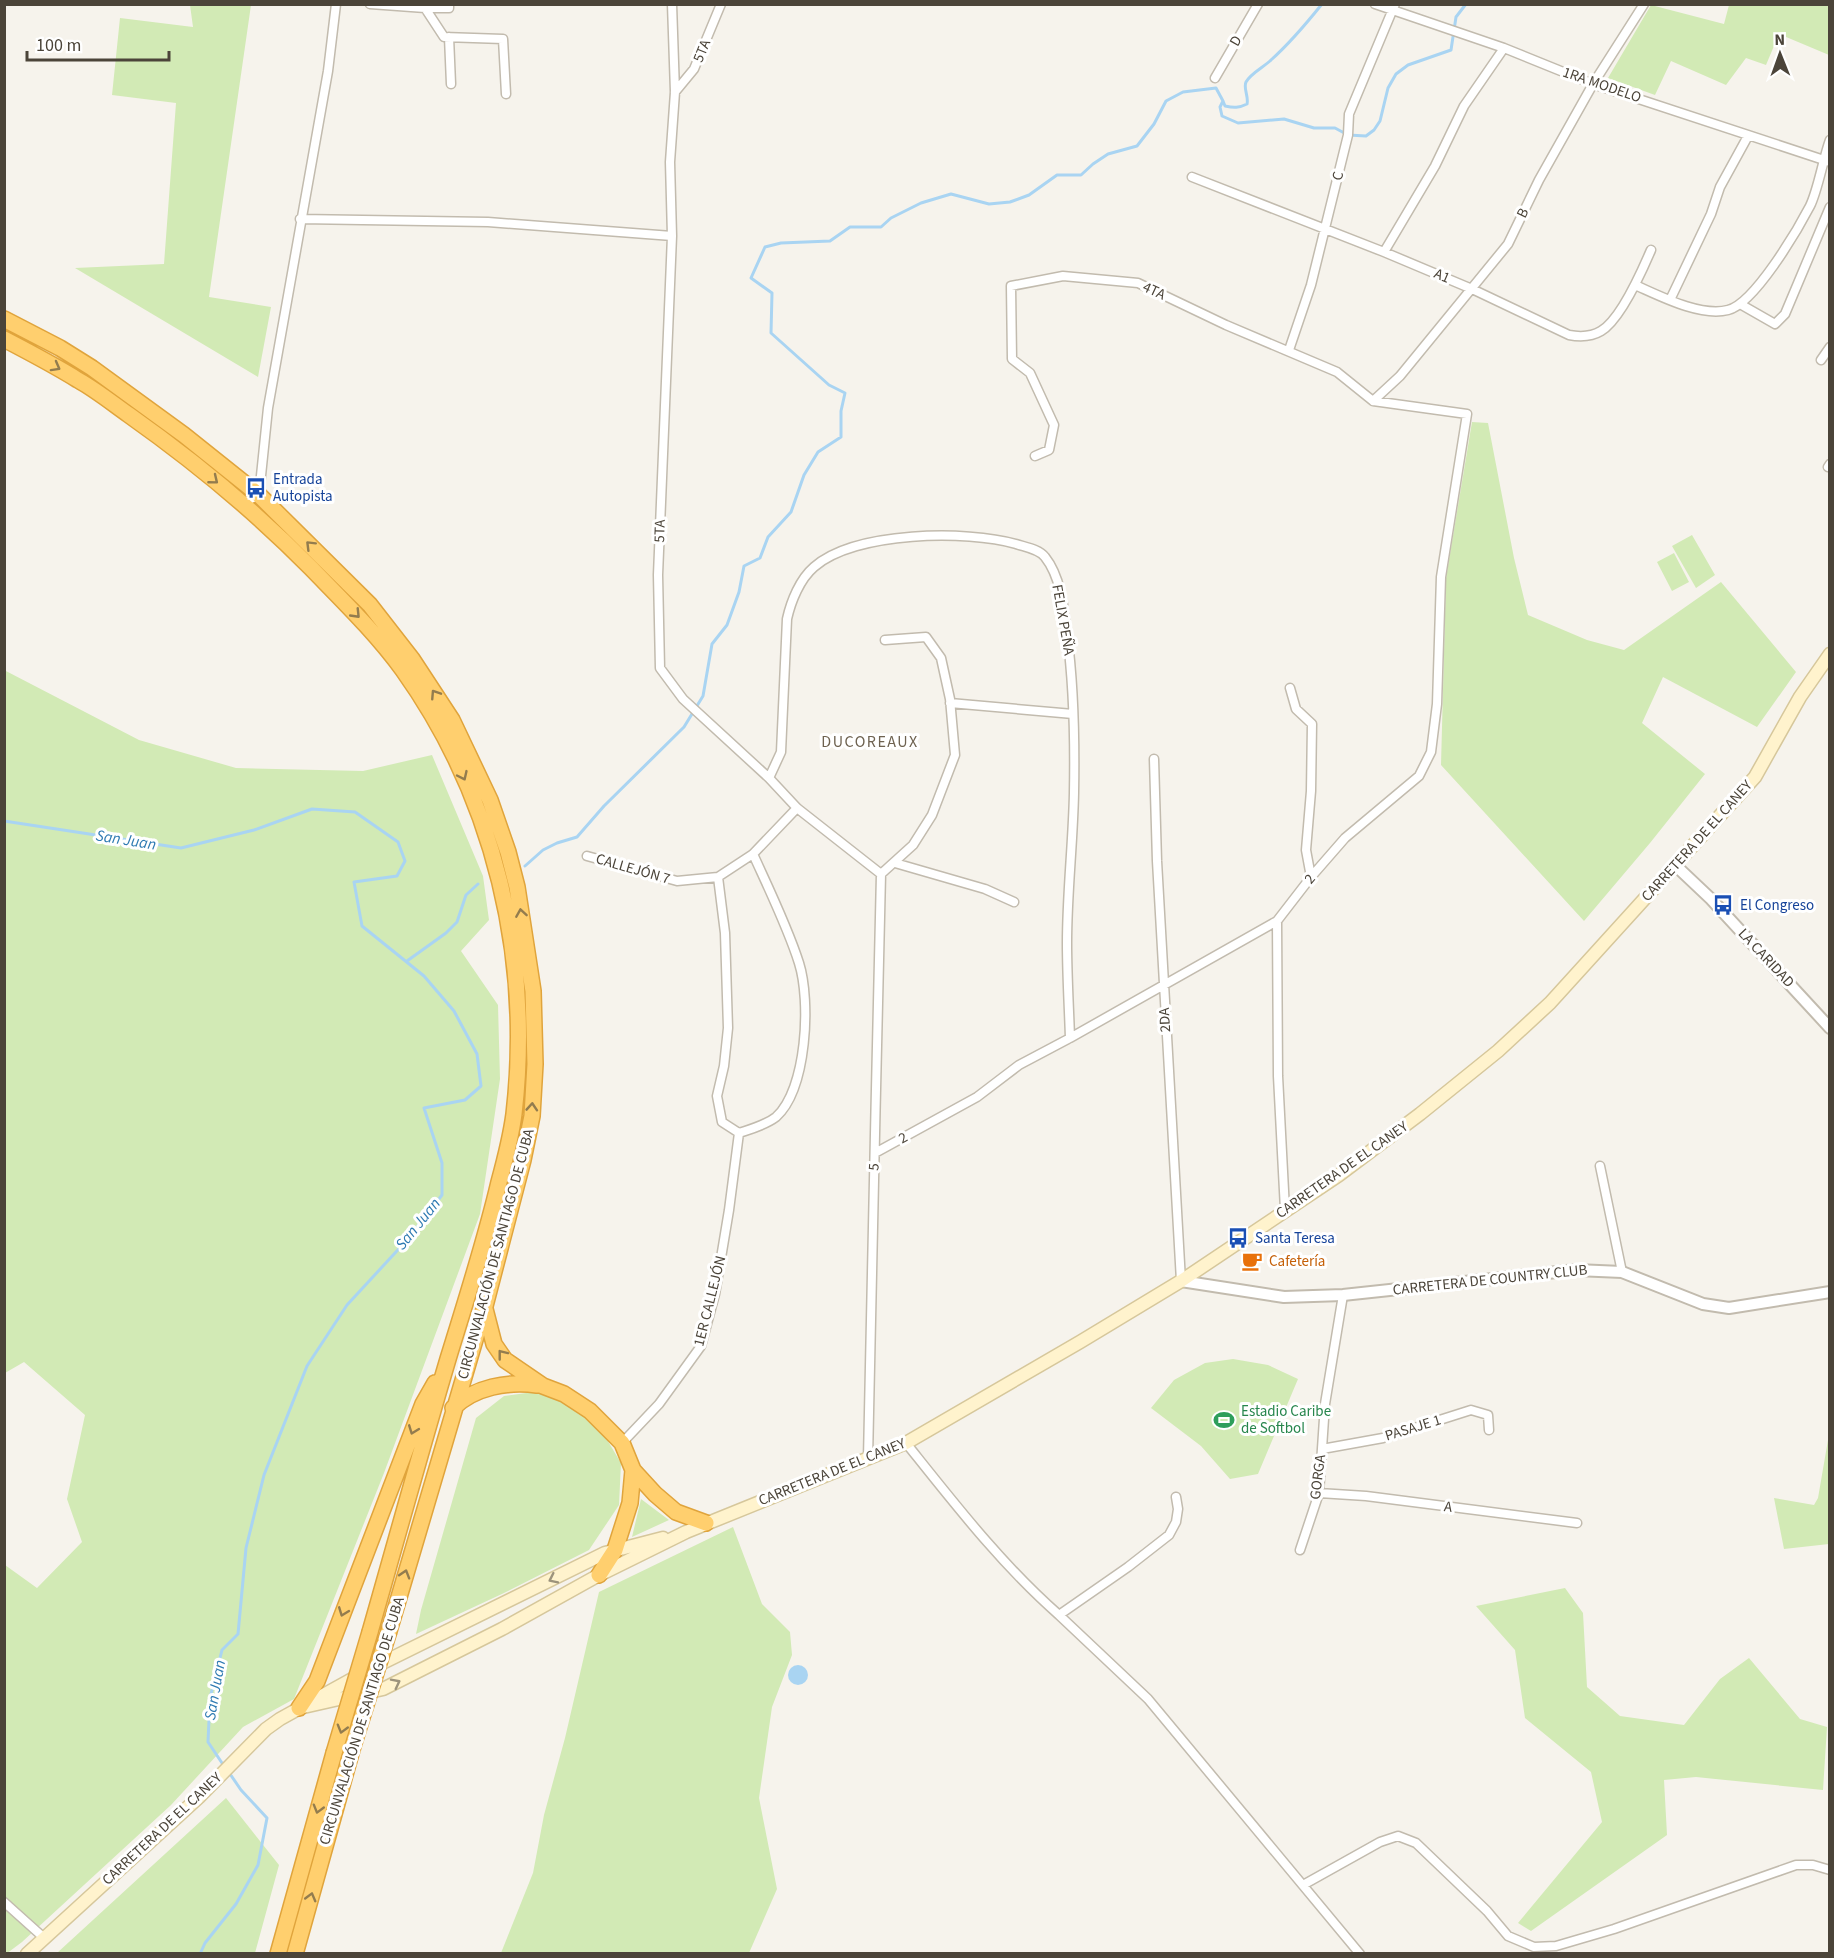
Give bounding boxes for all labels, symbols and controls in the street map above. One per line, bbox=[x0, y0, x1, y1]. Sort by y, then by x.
scale bar bbox=[27, 24, 170, 62]
north arrow bbox=[1750, 24, 1810, 84]
text: N bbox=[1774, 29, 1785, 51]
street label: D bbox=[1225, 32, 1247, 50]
text: 100 m bbox=[36, 33, 81, 58]
street label: 5TA bbox=[688, 36, 716, 66]
street label: 1RA MODELO bbox=[1560, 62, 1644, 108]
street label: C bbox=[1327, 169, 1349, 183]
street label: B bbox=[1512, 204, 1534, 222]
street label: A1 bbox=[1431, 263, 1453, 289]
street label: 4TA bbox=[1139, 277, 1170, 306]
one-way arrow bbox=[49, 360, 60, 371]
place label: Entrada Autopista bbox=[273, 469, 333, 507]
one-way arrow bbox=[207, 473, 218, 484]
bus stop icon: Entrada Autopista bbox=[244, 476, 268, 500]
street label: 5TA bbox=[649, 518, 671, 543]
one-way arrow bbox=[306, 542, 317, 553]
street label: FELIX PEÑA bbox=[1046, 583, 1080, 658]
one-way arrow bbox=[348, 607, 359, 618]
one-way arrow bbox=[431, 690, 442, 701]
district label: DUCOREAUX bbox=[821, 731, 919, 753]
one-way arrow bbox=[456, 769, 468, 780]
street label: CARRETERA DE EL CANEY bbox=[1637, 775, 1758, 906]
water label: San Juan bbox=[94, 824, 158, 856]
street label: CALLEJÓN 7 bbox=[593, 848, 673, 890]
street label: 2 bbox=[1300, 869, 1320, 889]
bus stop icon: El Congreso bbox=[1711, 893, 1735, 917]
place label: El Congreso bbox=[1740, 895, 1814, 916]
one-way arrow bbox=[515, 908, 527, 917]
street label: LA CARIDAD bbox=[1733, 924, 1799, 992]
street label: 2DA bbox=[1154, 1006, 1176, 1033]
one-way arrow bbox=[526, 1102, 539, 1111]
street label: CARRETERA DE EL CANEY bbox=[1272, 1116, 1413, 1224]
street label: CIRCUNVALACIÓN DE SANTIAGO DE CUBA bbox=[452, 1126, 540, 1381]
street label: 2 bbox=[895, 1127, 911, 1149]
street label: 5 bbox=[863, 1163, 885, 1171]
water label: San Juan bbox=[390, 1193, 446, 1255]
bus stop icon: Santa Teresa bbox=[1226, 1226, 1250, 1250]
place label: Santa Teresa bbox=[1255, 1228, 1335, 1249]
cafe icon: Cafetería bbox=[1240, 1249, 1264, 1273]
place label: Cafetería bbox=[1269, 1251, 1325, 1272]
street label: 1ER CALLEJÓN bbox=[689, 1253, 731, 1349]
street label: CARRETERA DE COUNTRY CLUB bbox=[1392, 1259, 1588, 1301]
one-way arrow bbox=[498, 1350, 509, 1361]
place label: Estadio Caribe de Softbol bbox=[1241, 1401, 1331, 1439]
sports icon: Estadio Caribe de Softbol bbox=[1212, 1408, 1236, 1432]
street label: PASAJE 1 bbox=[1382, 1410, 1444, 1446]
one-way arrow bbox=[408, 1424, 420, 1435]
street label: CARRETERA DE EL CANEY bbox=[755, 1433, 910, 1511]
street label: GORGA bbox=[1305, 1452, 1331, 1501]
street label: A bbox=[1443, 1496, 1454, 1518]
one-way arrow bbox=[398, 1570, 410, 1580]
one-way arrow bbox=[549, 1572, 559, 1583]
street label: CIRCUNVALACIÓN DE SANTIAGO DE CUBA bbox=[314, 1594, 410, 1848]
one-way arrow bbox=[338, 1606, 350, 1617]
water label: San Juan bbox=[199, 1658, 231, 1722]
one-way arrow bbox=[389, 1678, 400, 1690]
one-way arrow bbox=[337, 1723, 349, 1734]
street label: CARRETERA DE EL CANEY bbox=[97, 1767, 227, 1890]
one-way arrow bbox=[313, 1804, 326, 1814]
one-way arrow bbox=[303, 1892, 316, 1902]

